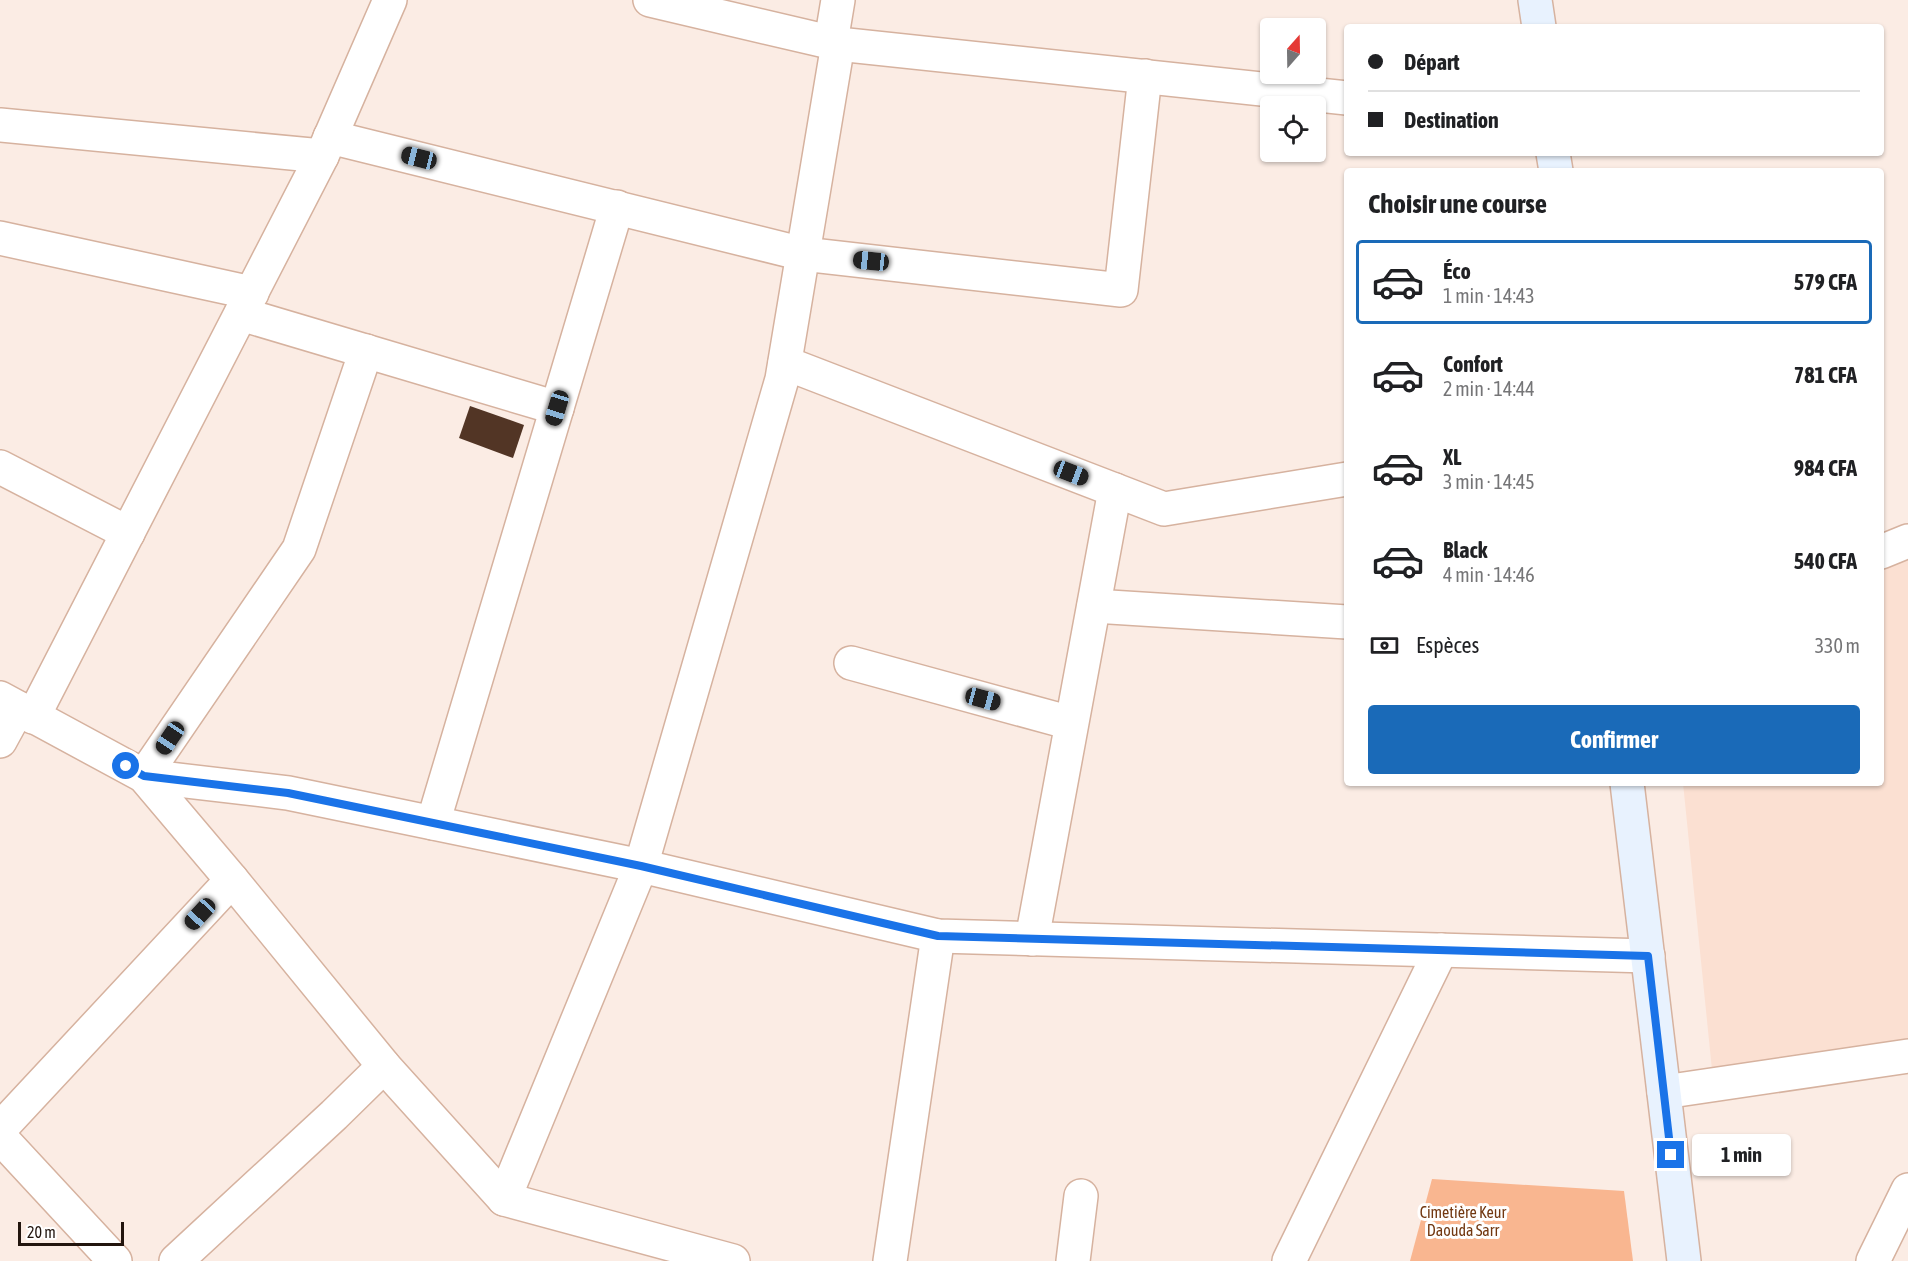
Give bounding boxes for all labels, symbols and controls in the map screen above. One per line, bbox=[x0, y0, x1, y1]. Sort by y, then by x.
north arrow bbox=[1260, 18, 1326, 84]
map controls bbox=[1260, 18, 1326, 162]
text: Départ bbox=[1404, 49, 1460, 75]
button: locate bbox=[1260, 96, 1326, 162]
text: Destination bbox=[1404, 107, 1499, 133]
car bbox=[399, 145, 439, 171]
text: Choisir une course bbox=[1368, 188, 1547, 219]
car bbox=[852, 250, 890, 272]
icon: car bbox=[1371, 255, 1425, 309]
text: Éco bbox=[1443, 258, 1471, 284]
text: 579 CFA bbox=[1794, 269, 1857, 295]
text: 1 min · 14:43 bbox=[1443, 284, 1535, 307]
icon: car bbox=[1371, 348, 1425, 402]
text: Confort bbox=[1443, 351, 1503, 377]
text: 781 CFA bbox=[1794, 362, 1857, 388]
text: 2 min · 14:44 bbox=[1443, 377, 1535, 400]
car bbox=[543, 388, 571, 428]
icon: car bbox=[1371, 441, 1425, 495]
text: XL bbox=[1443, 444, 1461, 470]
text: 984 CFA bbox=[1794, 455, 1857, 481]
car bbox=[1051, 458, 1091, 488]
text: 3 min · 14:45 bbox=[1443, 470, 1535, 493]
icon: car bbox=[1371, 534, 1425, 588]
text: Black bbox=[1443, 537, 1487, 563]
text: 540 CFA bbox=[1794, 548, 1857, 574]
text: 4 min · 14:46 bbox=[1443, 563, 1535, 586]
icon: cash bbox=[1368, 629, 1401, 662]
text: Espèces bbox=[1416, 632, 1479, 658]
text: 330 m bbox=[1815, 634, 1860, 657]
car bbox=[963, 686, 1003, 712]
button: Confirmer bbox=[1368, 705, 1860, 774]
car bbox=[152, 718, 188, 758]
route start bbox=[112, 752, 139, 779]
car bbox=[181, 895, 219, 933]
callout: 1 min bbox=[1692, 1134, 1791, 1176]
route end bbox=[1657, 1141, 1684, 1168]
text: 1 min bbox=[1721, 1143, 1762, 1166]
park label: Cimetière Keur Daouda Sarr bbox=[1420, 1203, 1507, 1239]
scale bar bbox=[18, 1219, 124, 1246]
text: 20 m bbox=[27, 1223, 56, 1241]

